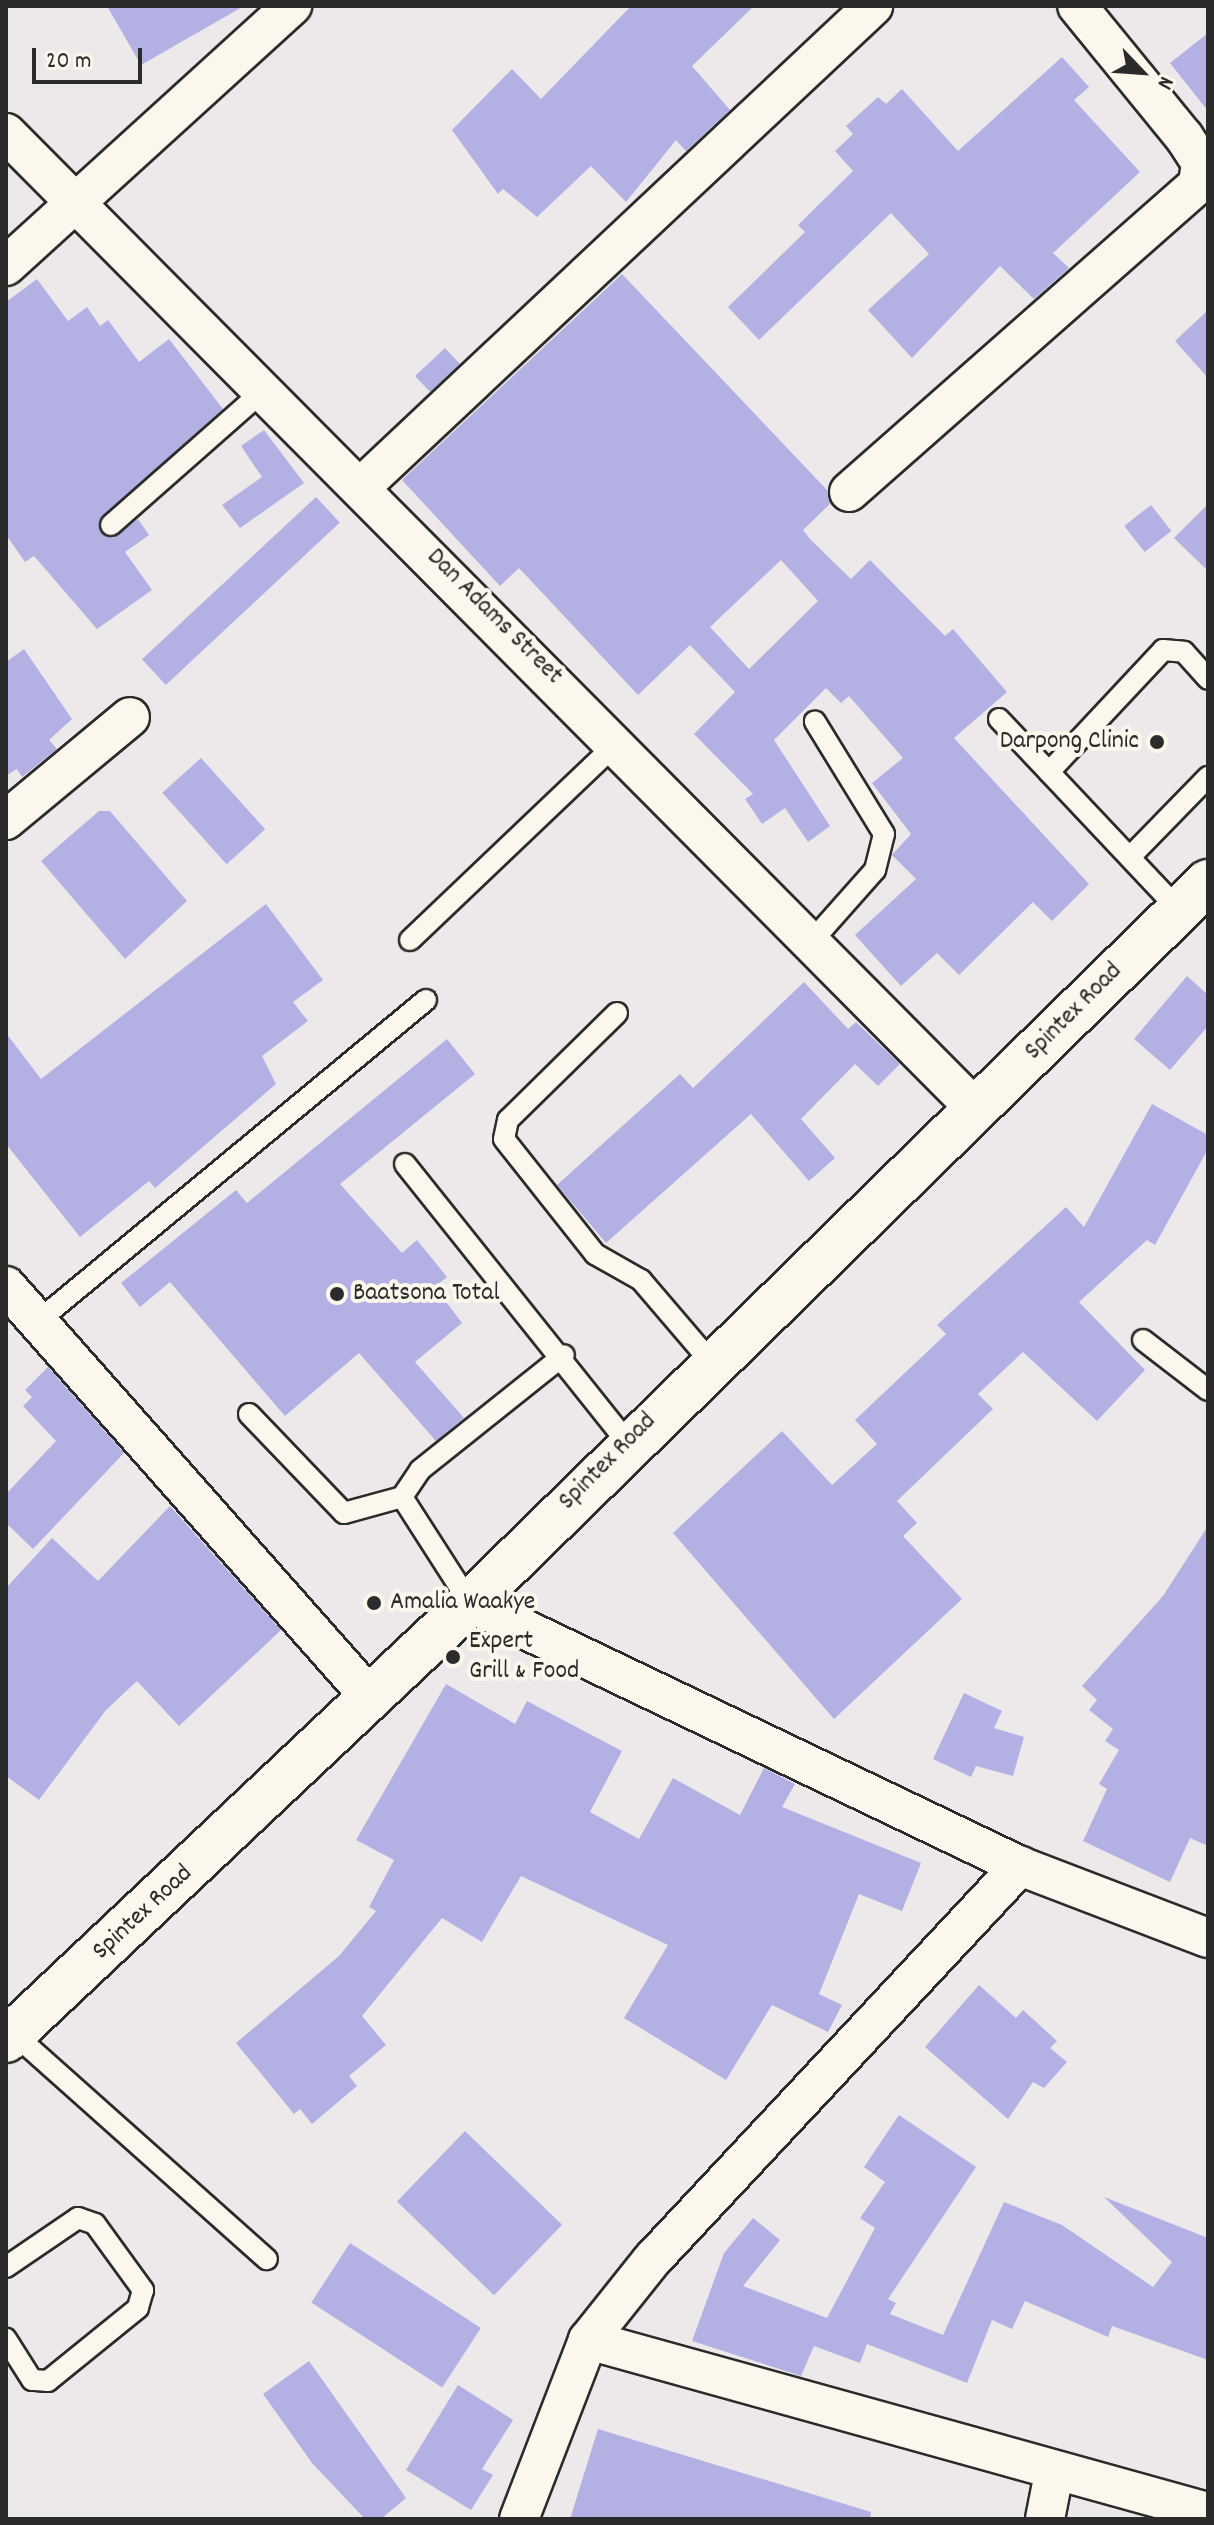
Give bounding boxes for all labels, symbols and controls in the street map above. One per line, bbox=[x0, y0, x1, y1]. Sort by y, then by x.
scale bar bbox=[36, 32, 146, 82]
north arrow bbox=[1102, 32, 1182, 112]
text: 20 m bbox=[46, 45, 92, 79]
text: N bbox=[1148, 71, 1181, 94]
street label: Dan Adams Street bbox=[419, 542, 569, 692]
place label: Darpong Clinic bbox=[1000, 726, 1139, 758]
marker: Darpong Clinic bbox=[1146, 731, 1168, 753]
street label: Spintex Road bbox=[1019, 957, 1129, 1067]
place label: Baatsona Total bbox=[353, 1278, 500, 1310]
marker: Baatsona Total bbox=[328, 1285, 346, 1303]
street label: Spintex Road bbox=[553, 1407, 663, 1517]
place label: Amalia Waakye bbox=[390, 1587, 535, 1619]
marker: Amalia Waakye bbox=[365, 1594, 383, 1612]
place label: Expert Grill & Food bbox=[469, 1626, 579, 1688]
marker: Expert Grill & Food bbox=[444, 1648, 462, 1666]
street label: Spintex Road bbox=[86, 1859, 200, 1967]

